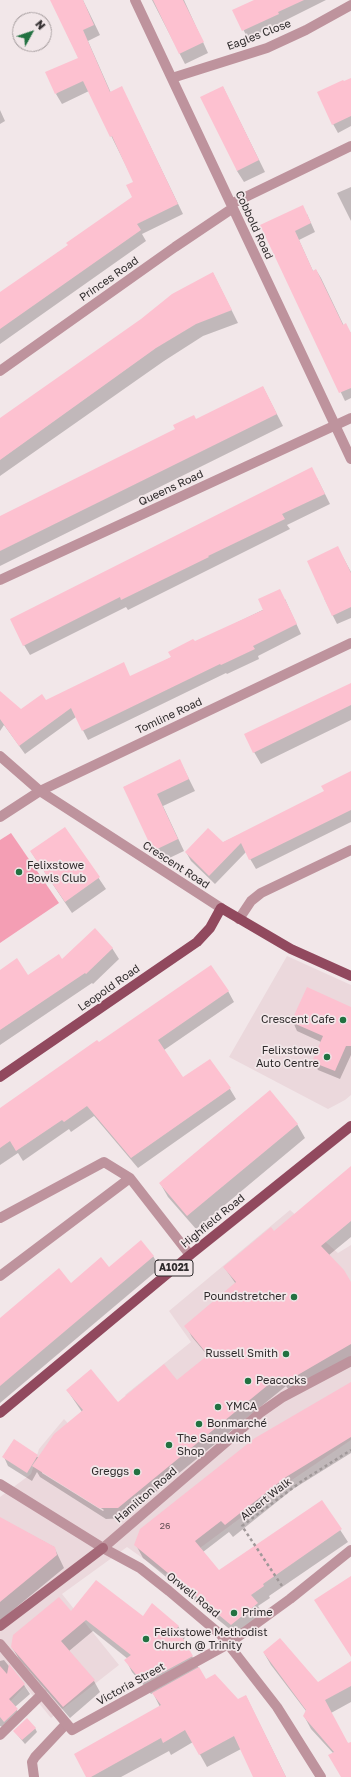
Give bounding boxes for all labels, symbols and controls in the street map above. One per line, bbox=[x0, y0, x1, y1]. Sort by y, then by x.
north arrow bbox=[12, 12, 52, 52]
text: N bbox=[33, 17, 48, 32]
street label: Eagles Close bbox=[225, 17, 293, 53]
street label: Cobbold Road bbox=[232, 189, 276, 261]
street label: Princes Road bbox=[77, 254, 141, 304]
street label: Queens Road bbox=[137, 467, 205, 509]
street label: Tomline Road bbox=[134, 695, 204, 737]
street label: Crescent Road bbox=[140, 838, 212, 892]
place label: Felixstowe Bowls Club bbox=[27, 859, 86, 885]
marker: Felixstowe Bowls Club bbox=[14, 867, 24, 877]
street label: Leopold Road bbox=[76, 962, 142, 1014]
place label: Crescent Cafe bbox=[261, 1013, 335, 1027]
marker: Crescent Cafe bbox=[338, 1015, 348, 1025]
place label: Felixstowe Auto Centre bbox=[256, 1044, 319, 1070]
marker: Felixstowe Auto Centre bbox=[322, 1052, 332, 1062]
street label: Highfield Road bbox=[179, 1191, 247, 1251]
road number: A1021 bbox=[155, 1260, 193, 1276]
place label: Poundstretcher bbox=[204, 1290, 286, 1304]
marker: Poundstretcher bbox=[289, 1292, 299, 1302]
place label: Russell Smith bbox=[205, 1347, 278, 1361]
marker: Russell Smith bbox=[281, 1349, 291, 1359]
place label: Peacocks bbox=[256, 1374, 306, 1388]
marker: Peacocks bbox=[243, 1376, 253, 1386]
place label: YMCA bbox=[226, 1400, 257, 1414]
marker: YMCA bbox=[213, 1402, 223, 1412]
place label: Bonmarché bbox=[207, 1417, 267, 1431]
marker: Bonmarché bbox=[194, 1419, 204, 1429]
place label: The Sandwich Shop bbox=[177, 1432, 251, 1458]
marker: The Sandwich Shop bbox=[164, 1440, 174, 1450]
street label: Hamilton Road bbox=[112, 1464, 180, 1526]
place label: Greggs bbox=[91, 1465, 129, 1479]
marker: Greggs bbox=[132, 1467, 142, 1477]
street label: Albert Walk bbox=[238, 1475, 294, 1523]
house number: 26 bbox=[160, 1521, 170, 1531]
street label: Orwell Road bbox=[164, 1570, 222, 1620]
place label: Prime bbox=[242, 1606, 273, 1620]
marker: Prime bbox=[229, 1608, 239, 1618]
place label: Felixstowe Methodist Church @ Trinity bbox=[154, 1626, 268, 1652]
marker: Felixstowe Methodist Church @ Trinity bbox=[141, 1634, 151, 1644]
street label: Victoria Street bbox=[95, 1660, 167, 1708]

